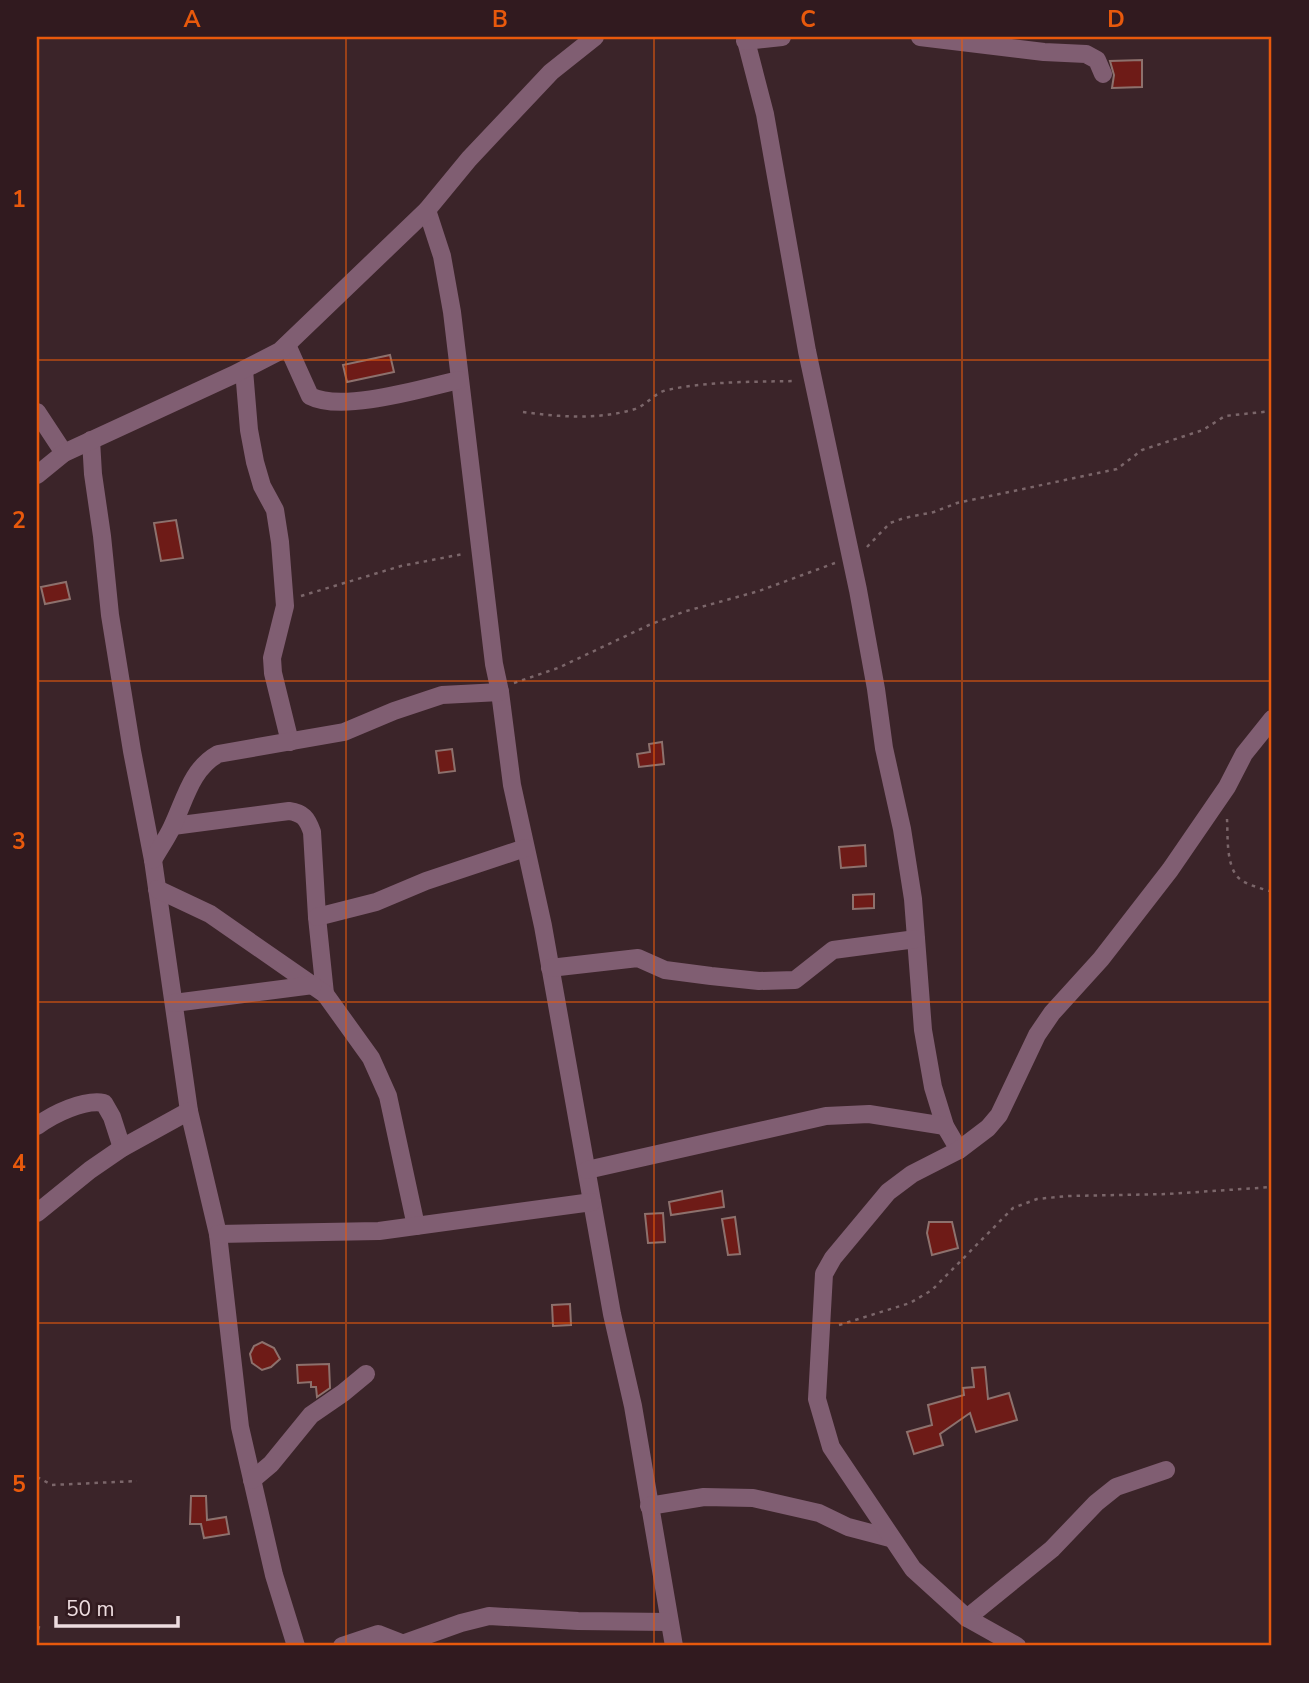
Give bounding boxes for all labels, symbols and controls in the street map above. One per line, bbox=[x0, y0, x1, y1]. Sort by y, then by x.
text: A bbox=[183, 4, 201, 35]
text: B bbox=[492, 4, 508, 35]
text: C bbox=[800, 4, 816, 35]
text: D bbox=[1107, 4, 1125, 35]
text: 1 bbox=[12, 184, 26, 215]
text: 2 bbox=[12, 505, 26, 536]
text: 3 bbox=[12, 826, 26, 857]
text: 4 bbox=[12, 1148, 26, 1179]
text: 5 bbox=[12, 1469, 26, 1500]
scale bar bbox=[56, 1585, 178, 1629]
text: 50 m bbox=[66, 1595, 115, 1623]

